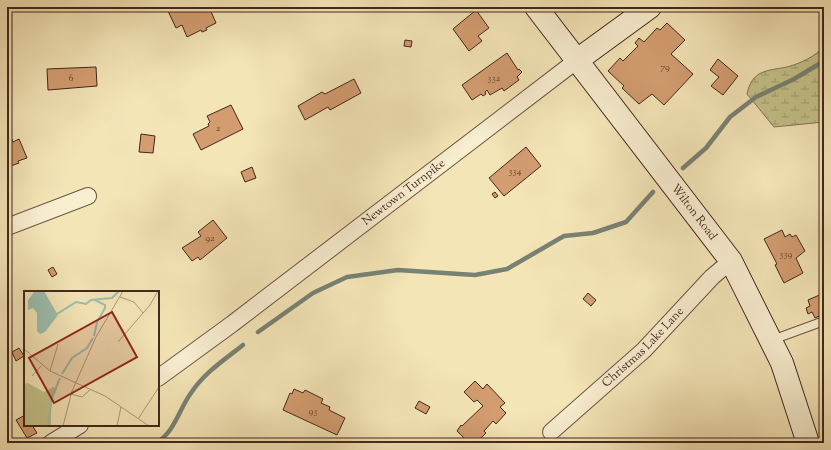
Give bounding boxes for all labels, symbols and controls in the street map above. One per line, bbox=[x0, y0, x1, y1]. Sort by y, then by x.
house number: 79 bbox=[660, 60, 670, 75]
house number: 6 bbox=[69, 71, 74, 86]
house number: 332 bbox=[488, 71, 501, 86]
house number: 2 bbox=[216, 121, 221, 136]
street label: Newtown Turnpike bbox=[358, 155, 450, 230]
house number: 334 bbox=[508, 164, 522, 179]
street label: Wilton Road bbox=[666, 181, 721, 245]
house number: 92 bbox=[205, 231, 215, 246]
house number: 339 bbox=[780, 247, 793, 262]
inset map bbox=[24, 291, 159, 426]
street label: Christmas Lake Lane bbox=[598, 303, 689, 392]
house number: 93 bbox=[309, 404, 317, 419]

